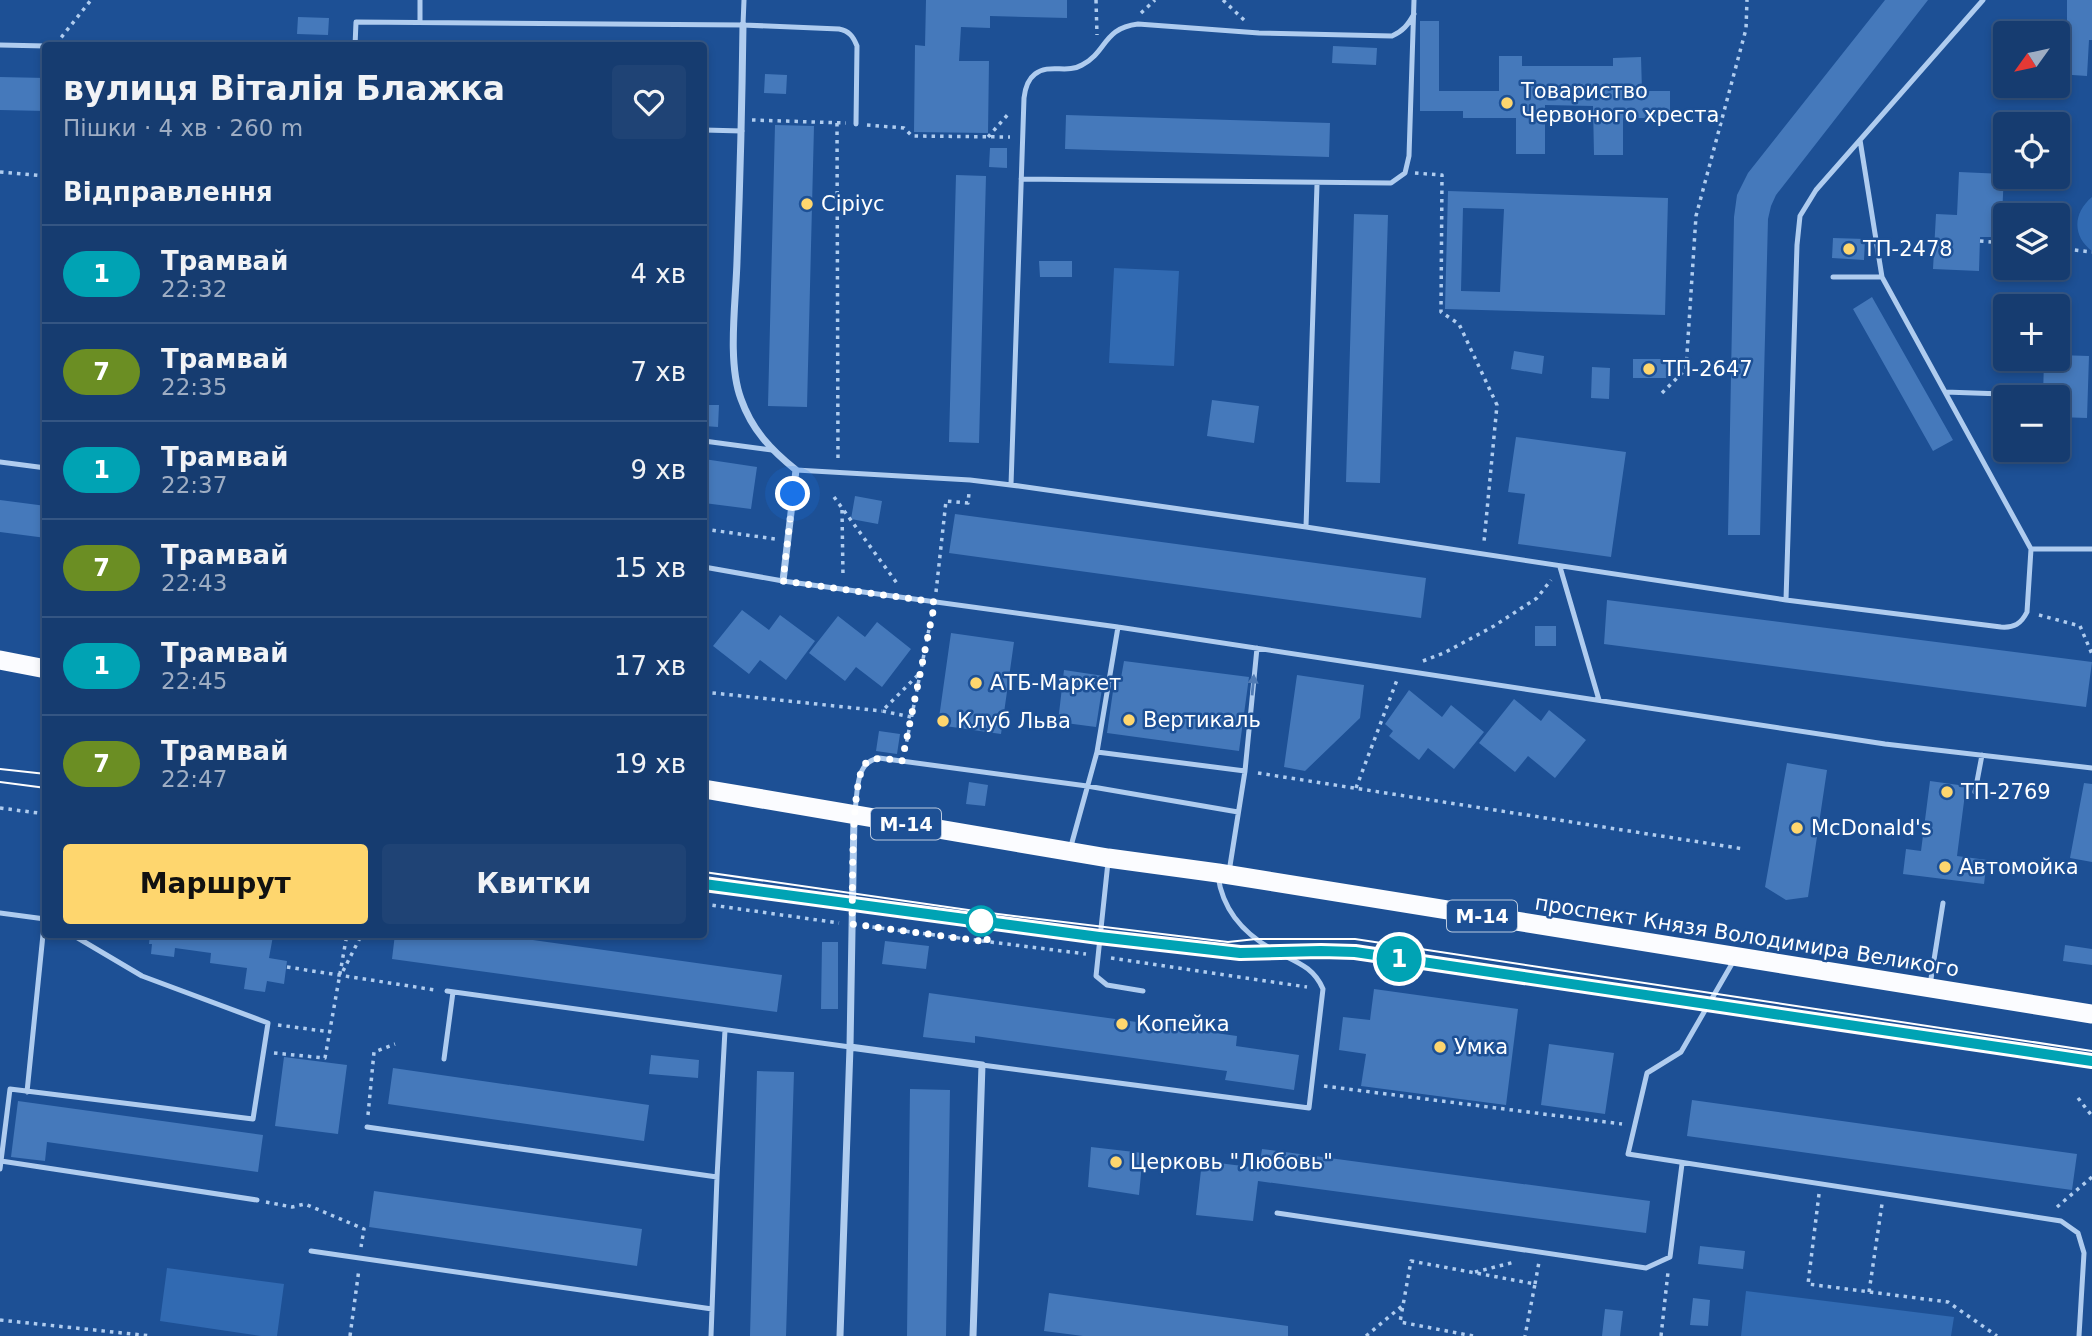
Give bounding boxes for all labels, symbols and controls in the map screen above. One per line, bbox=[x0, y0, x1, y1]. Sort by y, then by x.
north arrow bbox=[1993, 21, 2070, 98]
map controls bbox=[1993, 21, 2070, 462]
button: heart bbox=[612, 65, 686, 139]
text: вулиця Віталія Блажка bbox=[63, 69, 505, 108]
place label: Товариство Червоного хреста bbox=[1520, 79, 1719, 127]
marker: Товариство Червоного хреста bbox=[1499, 95, 1515, 111]
button: locate bbox=[1993, 112, 2070, 189]
text: Пішки · 4 хв · 260 m bbox=[63, 115, 303, 141]
text: Відправлення bbox=[63, 177, 273, 207]
place label: Сіріус bbox=[821, 192, 885, 216]
marker: Сіріус bbox=[799, 196, 815, 212]
button: layers bbox=[1993, 203, 2070, 280]
place label: ТП-2478 bbox=[1862, 237, 1953, 261]
marker: ТП-2478 bbox=[1841, 241, 1857, 257]
text: Трамвай bbox=[161, 246, 288, 276]
text: 4 хв bbox=[630, 259, 686, 289]
text: 1 bbox=[93, 260, 110, 288]
text: 22:32 bbox=[161, 276, 227, 302]
button: + bbox=[1993, 294, 2070, 371]
text: Трамвай bbox=[161, 344, 288, 374]
text: 7 хв bbox=[630, 357, 686, 387]
place label: ТП-2647 bbox=[1662, 357, 1753, 381]
text: 7 bbox=[93, 358, 110, 386]
marker: ТП-2647 bbox=[1641, 361, 1657, 377]
text: 22:35 bbox=[161, 374, 227, 400]
button: − bbox=[1993, 385, 2070, 462]
text: Трамвай bbox=[161, 442, 288, 472]
text: 9 хв bbox=[630, 455, 686, 485]
text: 1 bbox=[93, 456, 110, 484]
text: 22:37 bbox=[161, 472, 227, 498]
your location bbox=[775, 476, 810, 511]
text: Трамвай bbox=[161, 540, 288, 570]
text: 15 хв bbox=[614, 553, 686, 583]
text: 7 bbox=[93, 554, 110, 582]
text: 22:43 bbox=[161, 570, 227, 596]
text: Трамвай bbox=[161, 638, 288, 668]
text: 17 хв bbox=[614, 651, 686, 681]
text: 1 bbox=[93, 652, 110, 680]
text: 22:45 bbox=[161, 668, 227, 694]
place label: АТБ-Маркет bbox=[990, 671, 1121, 695]
one-way arrow bbox=[1248, 674, 1259, 696]
marker: АТБ-Маркет bbox=[968, 675, 984, 691]
place label: Вертикаль bbox=[1143, 708, 1261, 732]
place label: Клуб Льва bbox=[957, 709, 1071, 733]
marker: Вертикаль bbox=[1121, 712, 1137, 728]
marker: Клуб Льва bbox=[935, 713, 951, 729]
text: Трамвай bbox=[161, 736, 288, 766]
text: 19 хв bbox=[614, 749, 686, 779]
text: 7 bbox=[93, 750, 110, 778]
text: 22:47 bbox=[161, 766, 227, 792]
place label: ТП-2769 bbox=[1960, 780, 2051, 804]
marker: ТП-2769 bbox=[1939, 784, 1955, 800]
road number: М-14 bbox=[871, 808, 941, 839]
place label: McDonald's bbox=[1811, 816, 1932, 840]
marker: McDonald's bbox=[1789, 820, 1805, 836]
button: Маршрут bbox=[63, 844, 368, 924]
button: Квитки bbox=[382, 844, 686, 924]
place label: Автомойка bbox=[1959, 855, 2079, 879]
marker: Автомойка bbox=[1937, 859, 1953, 875]
street label: проспект Князя Володимира Великого bbox=[1533, 891, 1961, 981]
road number: М-14 bbox=[1447, 900, 1517, 932]
unlabelled marker bbox=[966, 906, 996, 936]
line badge: 1 bbox=[1376, 936, 1422, 982]
text: 1 bbox=[1391, 945, 1407, 973]
place label: Копейка bbox=[1136, 1012, 1230, 1036]
marker: Копейка bbox=[1114, 1016, 1130, 1032]
place label: Умка bbox=[1454, 1035, 1508, 1059]
marker: Умка bbox=[1432, 1039, 1448, 1055]
place label: Церковь "Любовь" bbox=[1130, 1150, 1333, 1174]
marker: Церковь "Любовь" bbox=[1108, 1154, 1124, 1170]

